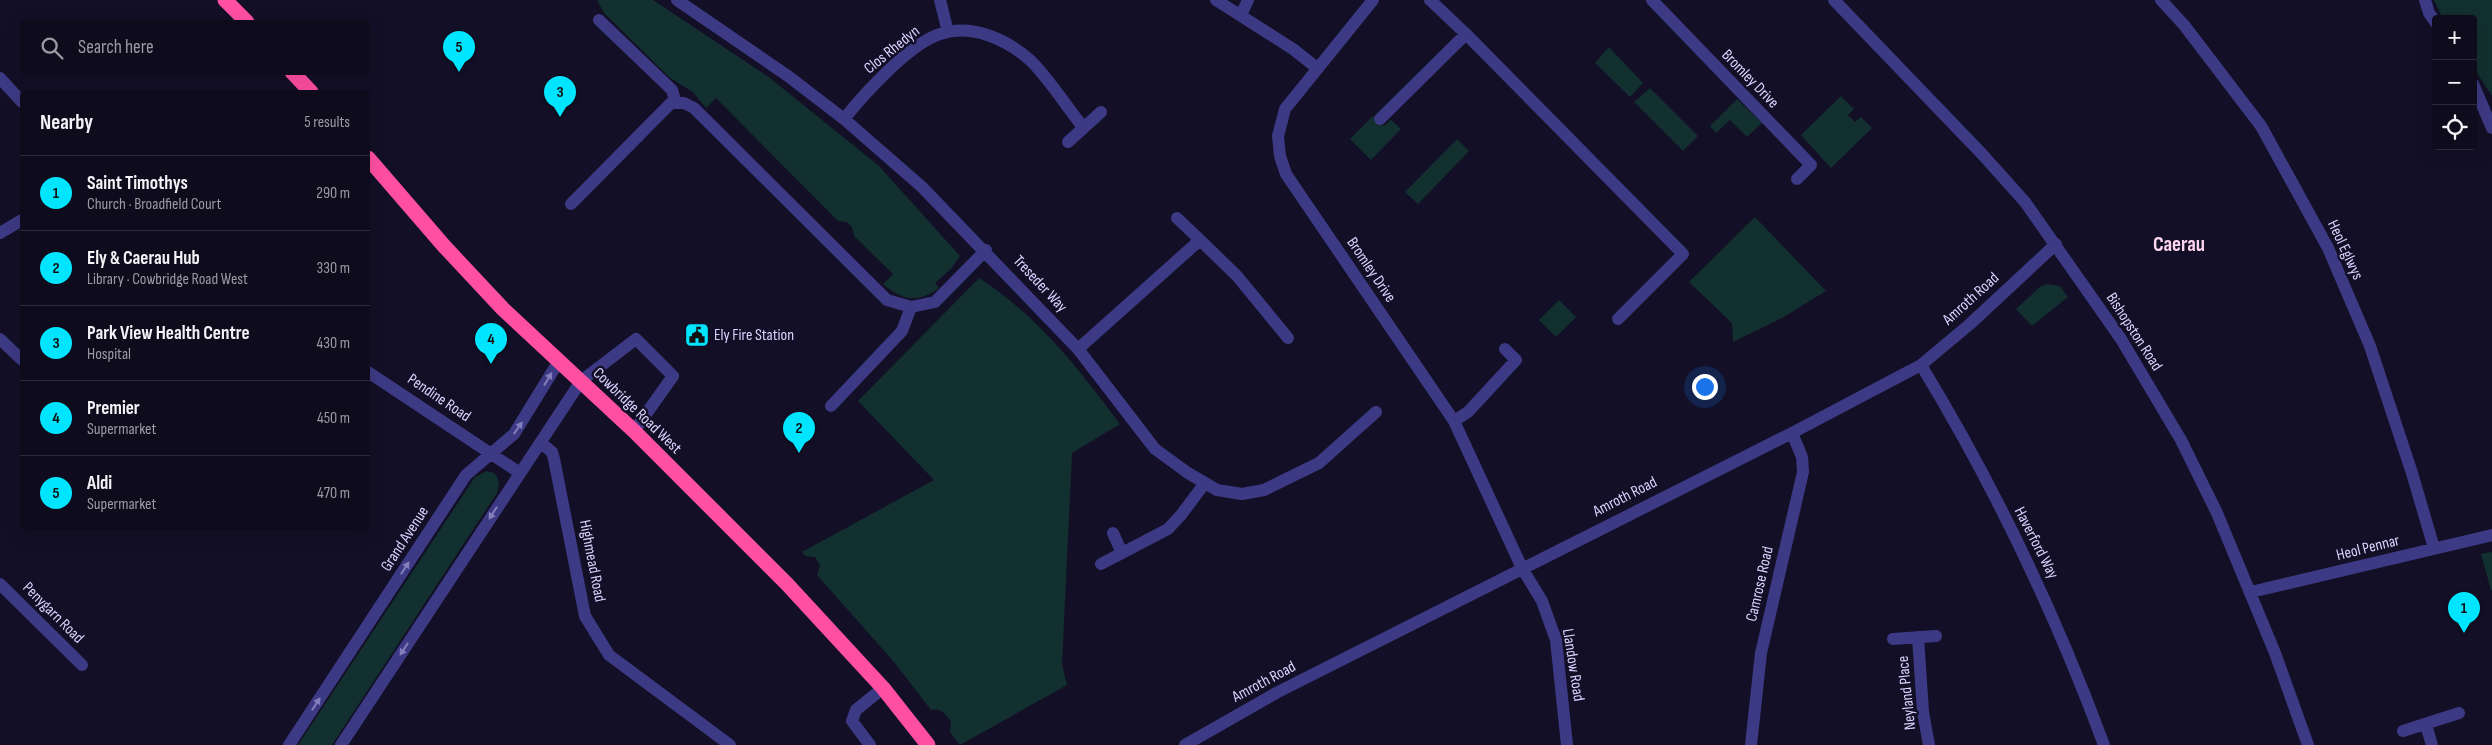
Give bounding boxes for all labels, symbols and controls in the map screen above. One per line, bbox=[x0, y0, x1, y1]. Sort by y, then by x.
map controls bbox=[2432, 15, 2477, 150]
button: + bbox=[2432, 15, 2477, 60]
search box bbox=[20, 20, 370, 75]
street label: Clos Rhedyn bbox=[860, 22, 924, 78]
pin: 5 bbox=[443, 31, 475, 72]
icon: search bbox=[38, 34, 66, 62]
text: Search here bbox=[78, 36, 154, 59]
street label: Bromley Drive bbox=[1717, 46, 1783, 112]
button: − bbox=[2432, 60, 2477, 105]
pin: 3 bbox=[544, 76, 576, 117]
button: locate bbox=[2432, 105, 2477, 150]
text: Nearby bbox=[40, 110, 93, 135]
text: 5 results bbox=[304, 113, 350, 132]
text: Saint Timothys bbox=[87, 172, 188, 195]
text: 1 bbox=[53, 184, 59, 203]
text: 290 m bbox=[316, 184, 350, 203]
text: Church · Broadfield Court bbox=[87, 195, 221, 214]
street label: Heol Eglwys bbox=[2323, 217, 2367, 283]
district label: Caerau bbox=[2153, 232, 2205, 257]
street label: Bromley Drive bbox=[1342, 234, 1400, 306]
text: Ely & Caerau Hub bbox=[87, 247, 200, 270]
street label: Treseder Way bbox=[1009, 252, 1071, 316]
text: 2 bbox=[52, 259, 60, 278]
text: 330 m bbox=[317, 259, 350, 278]
street label: Amroth Road bbox=[1938, 269, 2003, 330]
text: Library · Cowbridge Road West bbox=[87, 270, 248, 289]
street label: Bishopston Road bbox=[2102, 289, 2166, 375]
text: Park View Health Centre bbox=[87, 322, 250, 345]
public building icon: Ely Fire Station bbox=[684, 322, 710, 348]
pin: 4 bbox=[475, 323, 507, 364]
place label: Ely Fire Station bbox=[714, 326, 794, 345]
text: 3 bbox=[52, 334, 60, 353]
text: 430 m bbox=[317, 334, 350, 353]
text: Hospital bbox=[87, 345, 131, 364]
street label: Cowbridge Road West bbox=[589, 364, 685, 458]
street label: Pendine Road bbox=[404, 370, 474, 426]
one-way arrow bbox=[544, 372, 553, 385]
your location bbox=[1692, 374, 1718, 400]
text: Premier bbox=[87, 397, 140, 420]
text: 4 bbox=[52, 409, 60, 428]
text: 450 m bbox=[317, 409, 350, 428]
pin: 2 bbox=[783, 412, 815, 453]
text: Supermarket bbox=[87, 420, 156, 439]
one-way arrow bbox=[513, 421, 523, 435]
text: Aldi bbox=[87, 472, 112, 495]
street label: Amroth Road bbox=[1589, 473, 1660, 522]
text: 5 bbox=[52, 484, 60, 503]
text: 470 m bbox=[317, 484, 350, 503]
text: Supermarket bbox=[87, 495, 156, 514]
street label: Grand Avenue bbox=[377, 503, 433, 575]
street label: Haverford Way bbox=[2010, 504, 2062, 582]
one-way arrow bbox=[488, 507, 498, 520]
street label: Highmead Road bbox=[575, 518, 609, 604]
street label: Heol Pennar bbox=[2334, 531, 2402, 565]
street label: Camrose Road bbox=[1742, 545, 1778, 623]
one-way arrow bbox=[400, 562, 410, 575]
street label: Penygarn Road bbox=[18, 578, 88, 648]
pin: 1 bbox=[2448, 592, 2480, 633]
street label: Llandow Road bbox=[1558, 627, 1588, 703]
one-way arrow bbox=[399, 642, 409, 656]
street label: Neyland Place bbox=[1894, 655, 1920, 731]
street label: Amroth Road bbox=[1228, 657, 1299, 707]
one-way arrow bbox=[311, 698, 321, 711]

